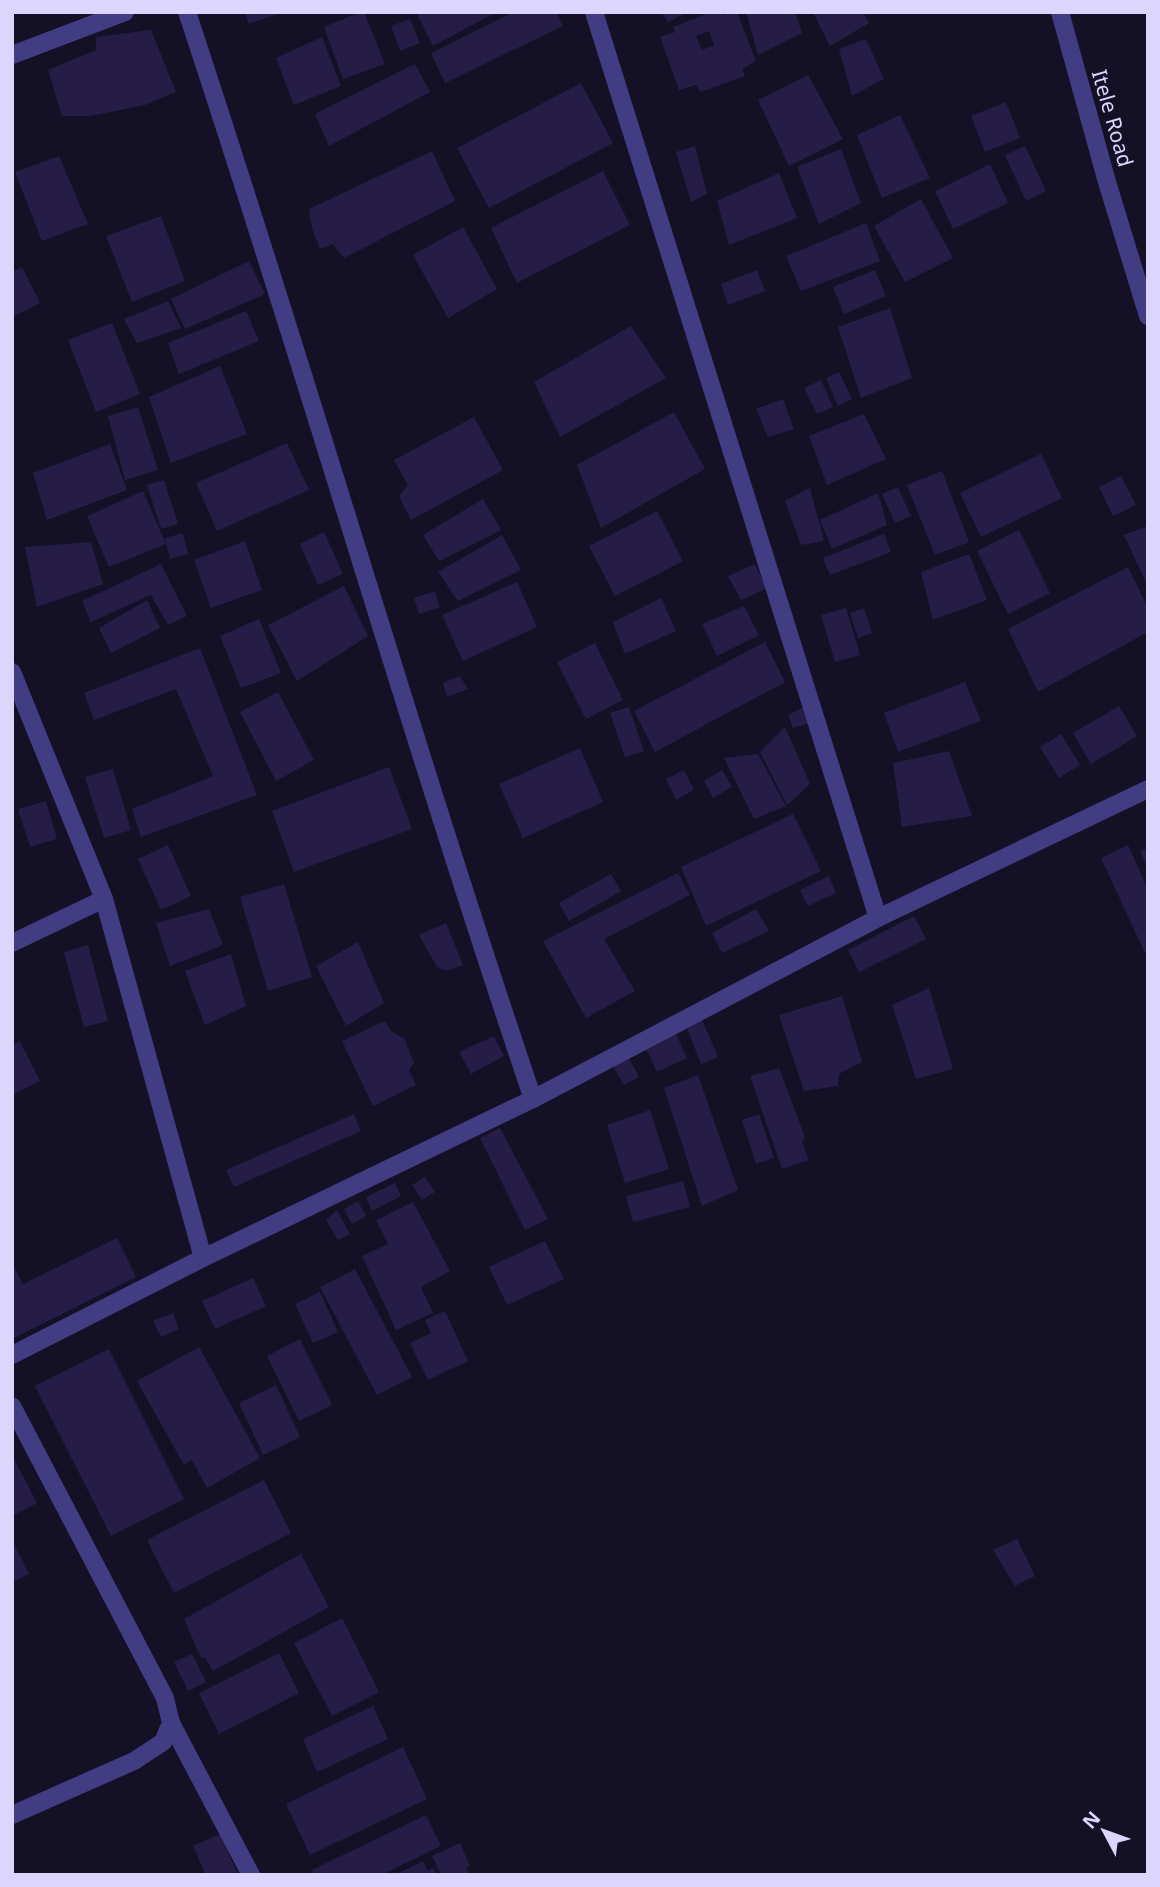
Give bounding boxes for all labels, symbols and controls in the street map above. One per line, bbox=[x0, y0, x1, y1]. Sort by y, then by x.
street label: Itele Road bbox=[1086, 66, 1140, 170]
north arrow bbox=[1069, 1796, 1139, 1866]
text: N bbox=[1076, 1805, 1106, 1834]

